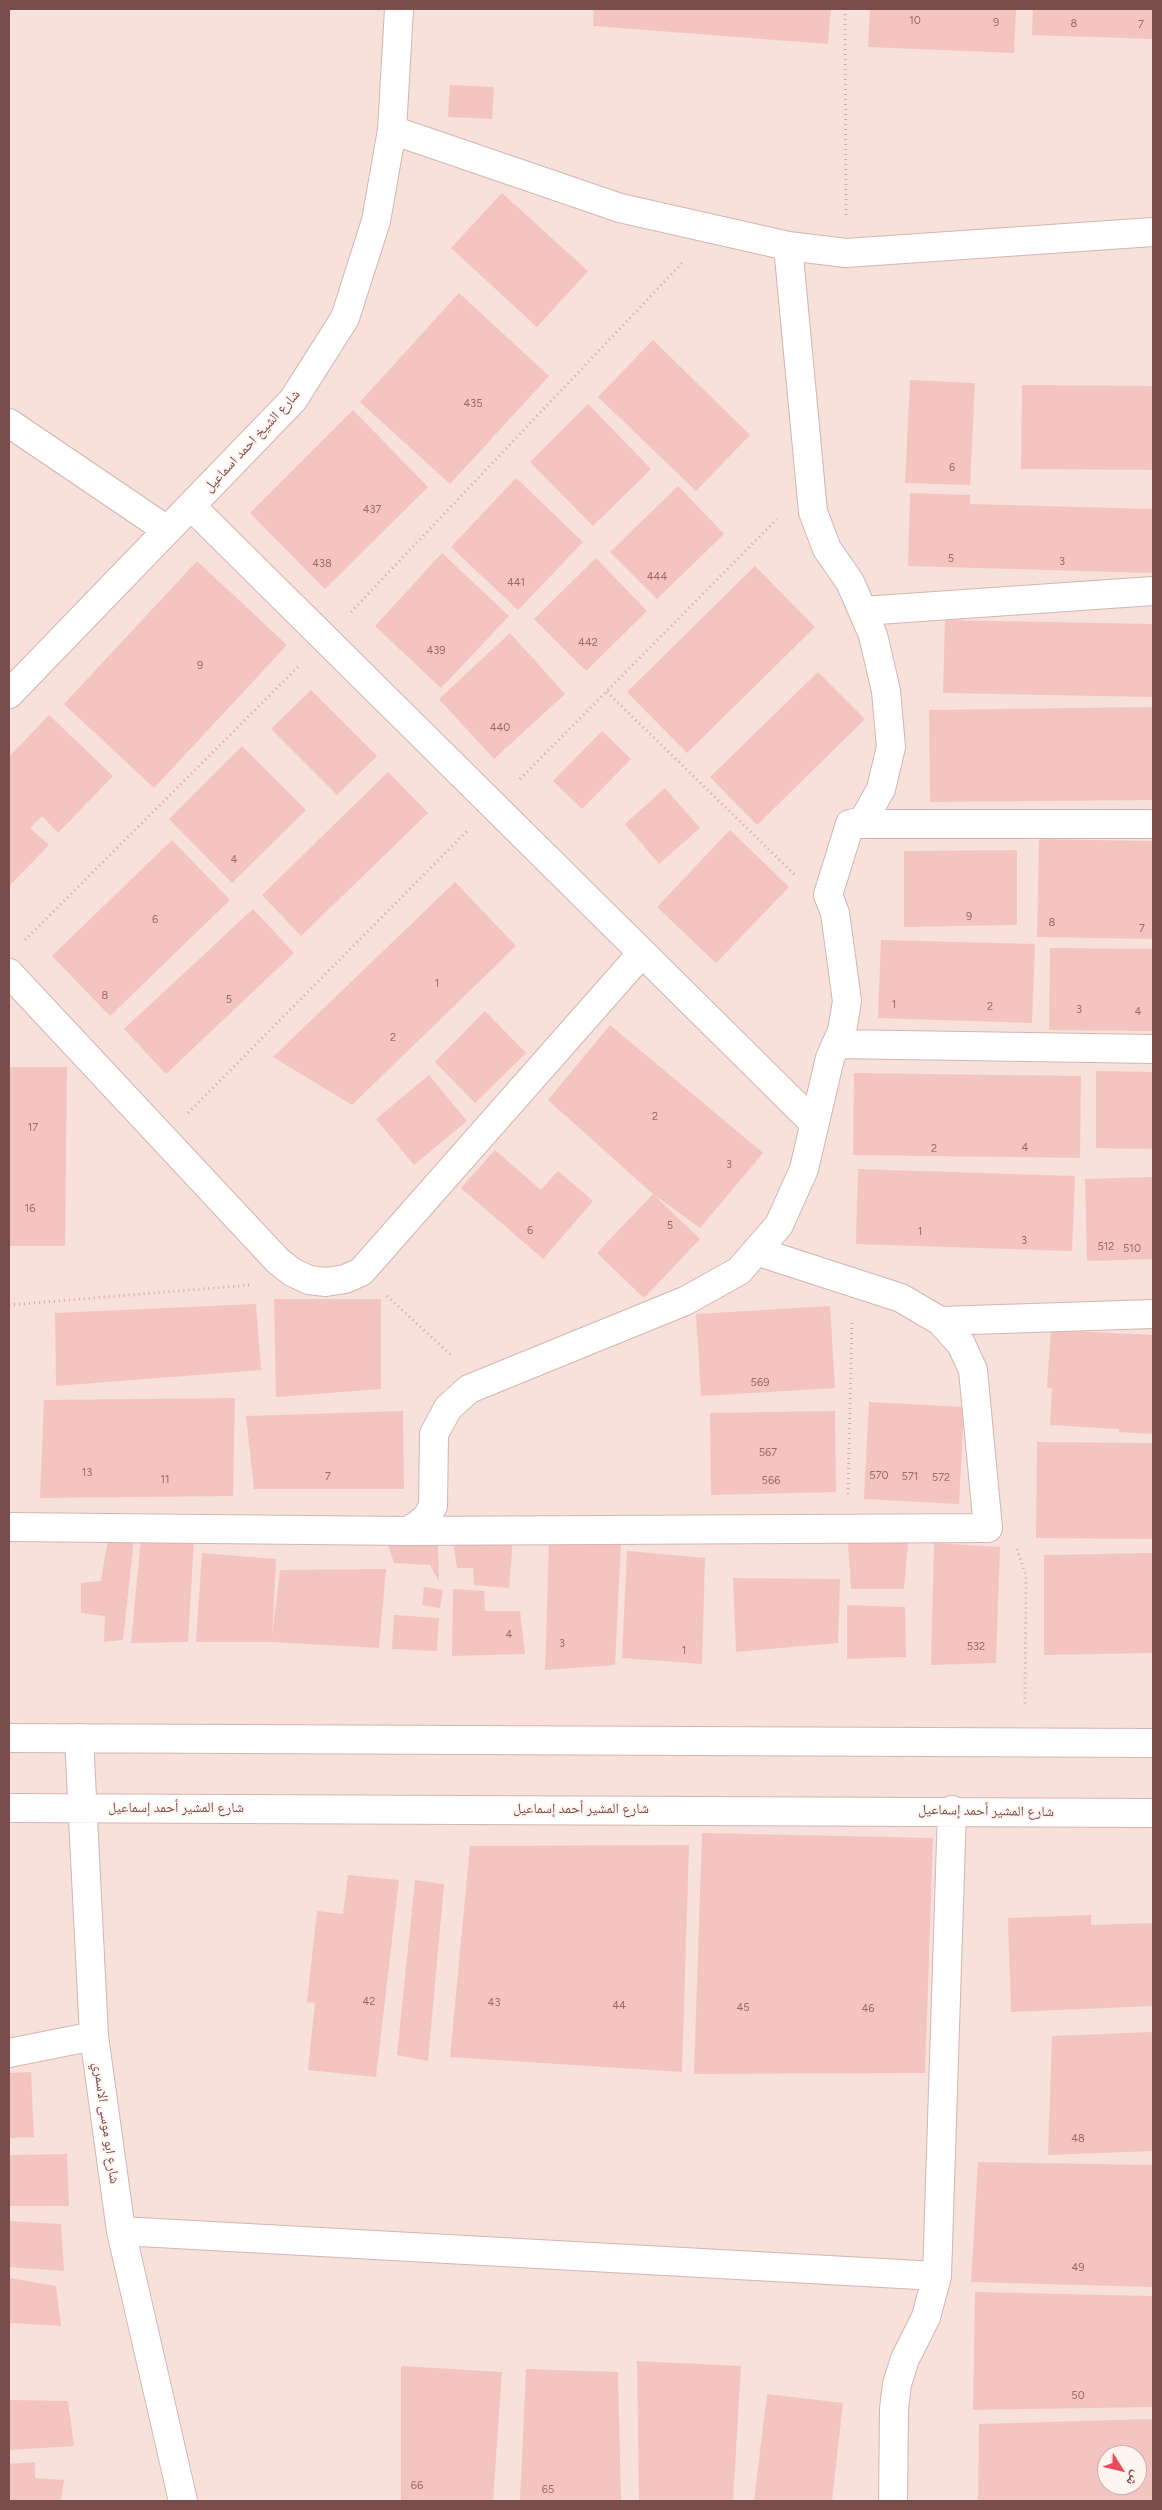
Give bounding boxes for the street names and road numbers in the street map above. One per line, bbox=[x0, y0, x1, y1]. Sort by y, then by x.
street label: شارع الشيخ احمد اسماعيل bbox=[200, 386, 304, 496]
street label: شارع المشير أحمد إسماعيل bbox=[108, 1800, 244, 1816]
street label: شارع المشير أحمد إسماعيل bbox=[513, 1801, 649, 1817]
street label: شارع المشير أحمد إسماعيل bbox=[918, 1801, 1054, 1821]
street label: شارع ابو موسى الاسمري bbox=[89, 2061, 123, 2185]

